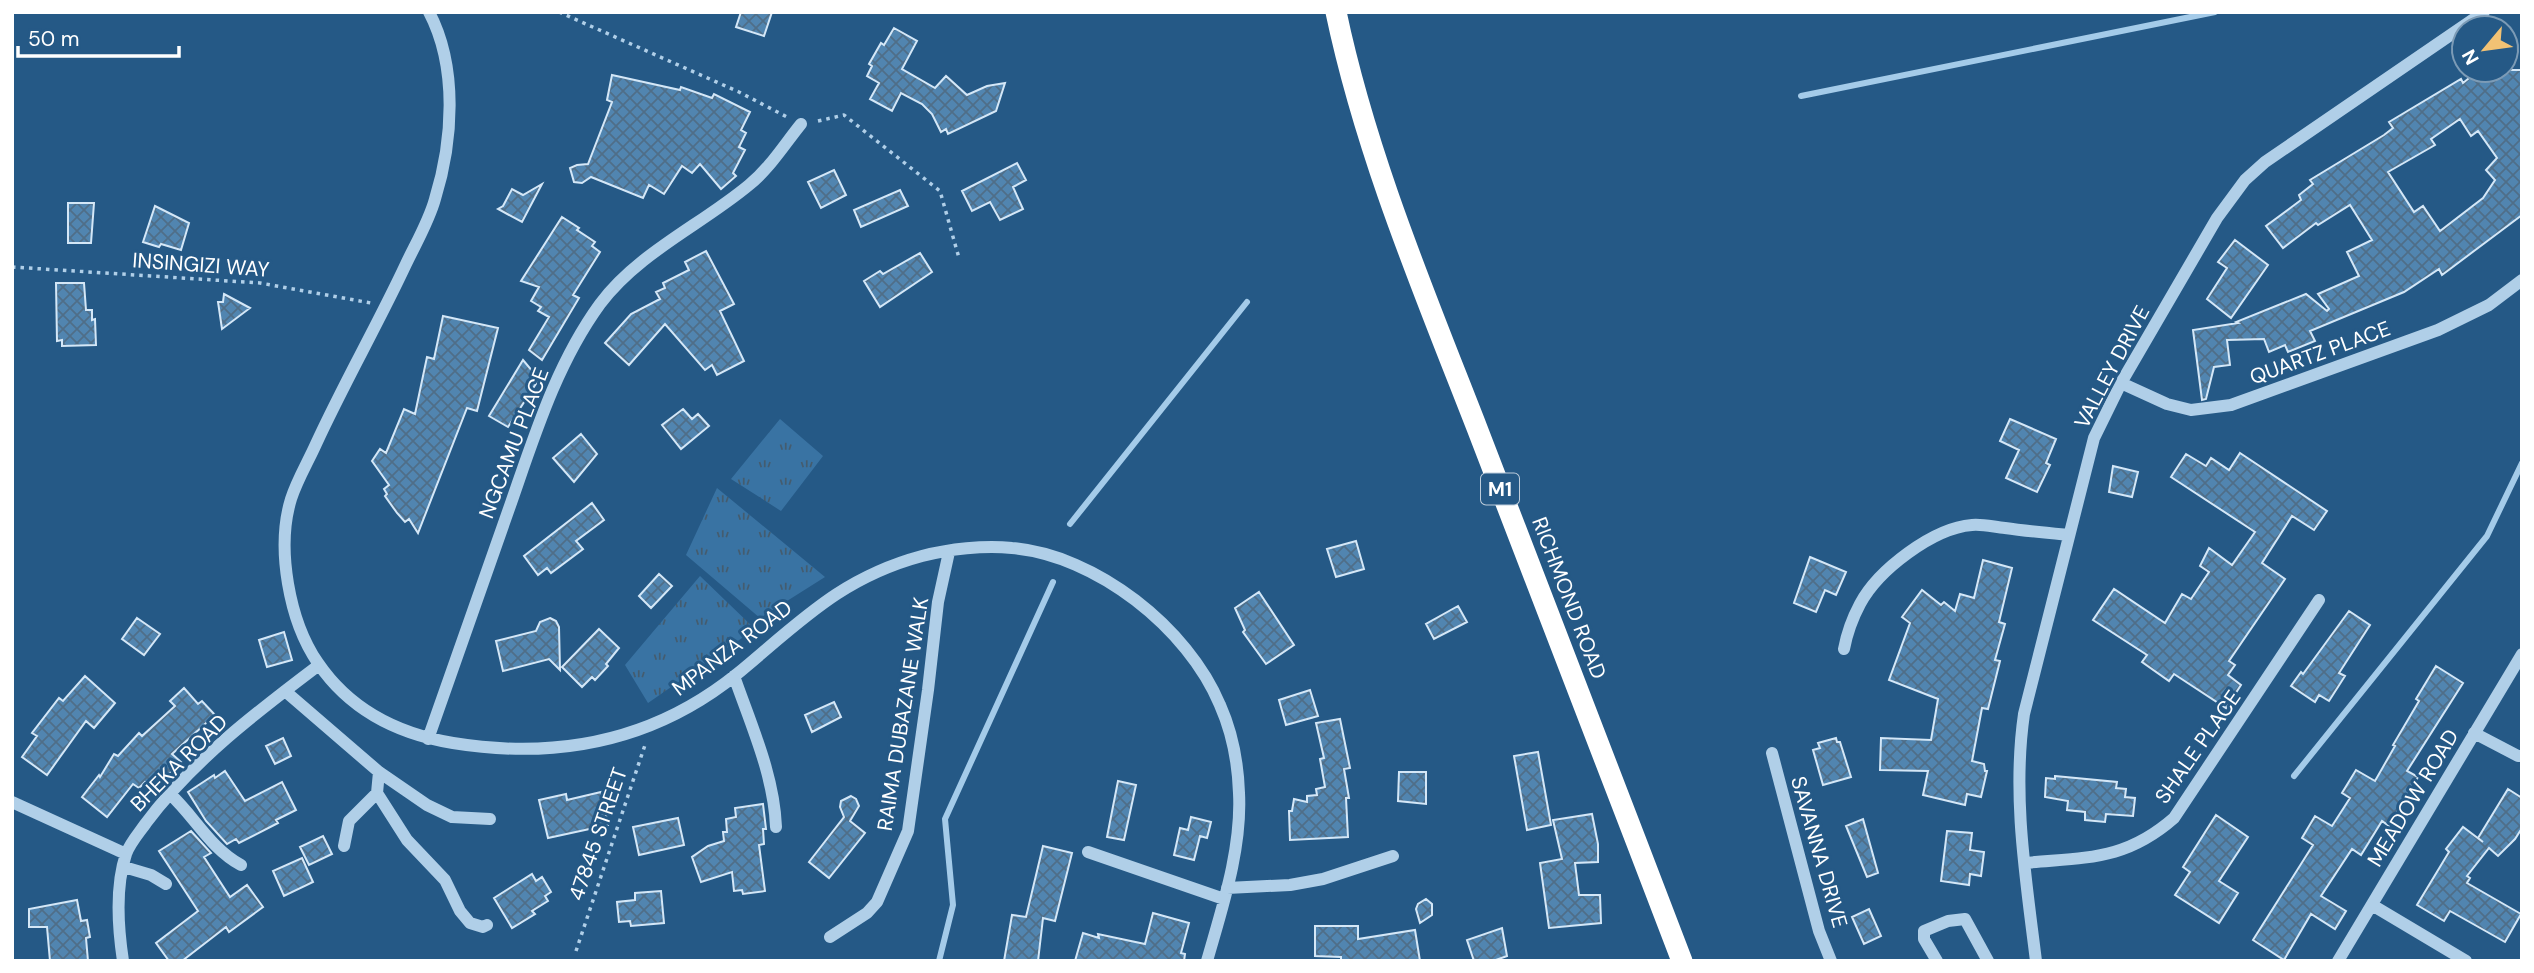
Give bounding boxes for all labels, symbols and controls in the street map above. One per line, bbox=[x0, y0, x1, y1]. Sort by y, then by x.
scale bar bbox=[18, 14, 178, 58]
north arrow bbox=[2450, 14, 2520, 84]
text: 50 m bbox=[28, 25, 79, 53]
text: N bbox=[2456, 45, 2485, 69]
street label: INSINGIZI WAY bbox=[132, 246, 270, 284]
street label: VALLEY DRIVE bbox=[2068, 301, 2156, 433]
street label: QUARTZ PLACE bbox=[2246, 315, 2394, 391]
street label: NGCAMU PLACE bbox=[472, 364, 556, 522]
road number: M1 bbox=[1481, 474, 1519, 504]
street label: RICHMOND ROAD bbox=[1525, 513, 1613, 683]
street label: MPANZA ROAD bbox=[666, 594, 798, 702]
street label: RAIMA DUBAZANE WALK bbox=[871, 595, 935, 833]
street label: SHALE PLACE bbox=[2149, 685, 2247, 809]
street label: BHEKA ROAD bbox=[124, 708, 234, 818]
street label: MEADOW ROAD bbox=[2361, 724, 2465, 872]
street label: 47845 STREET bbox=[562, 763, 634, 904]
street label: SAVANNA DRIVE bbox=[1784, 773, 1854, 931]

